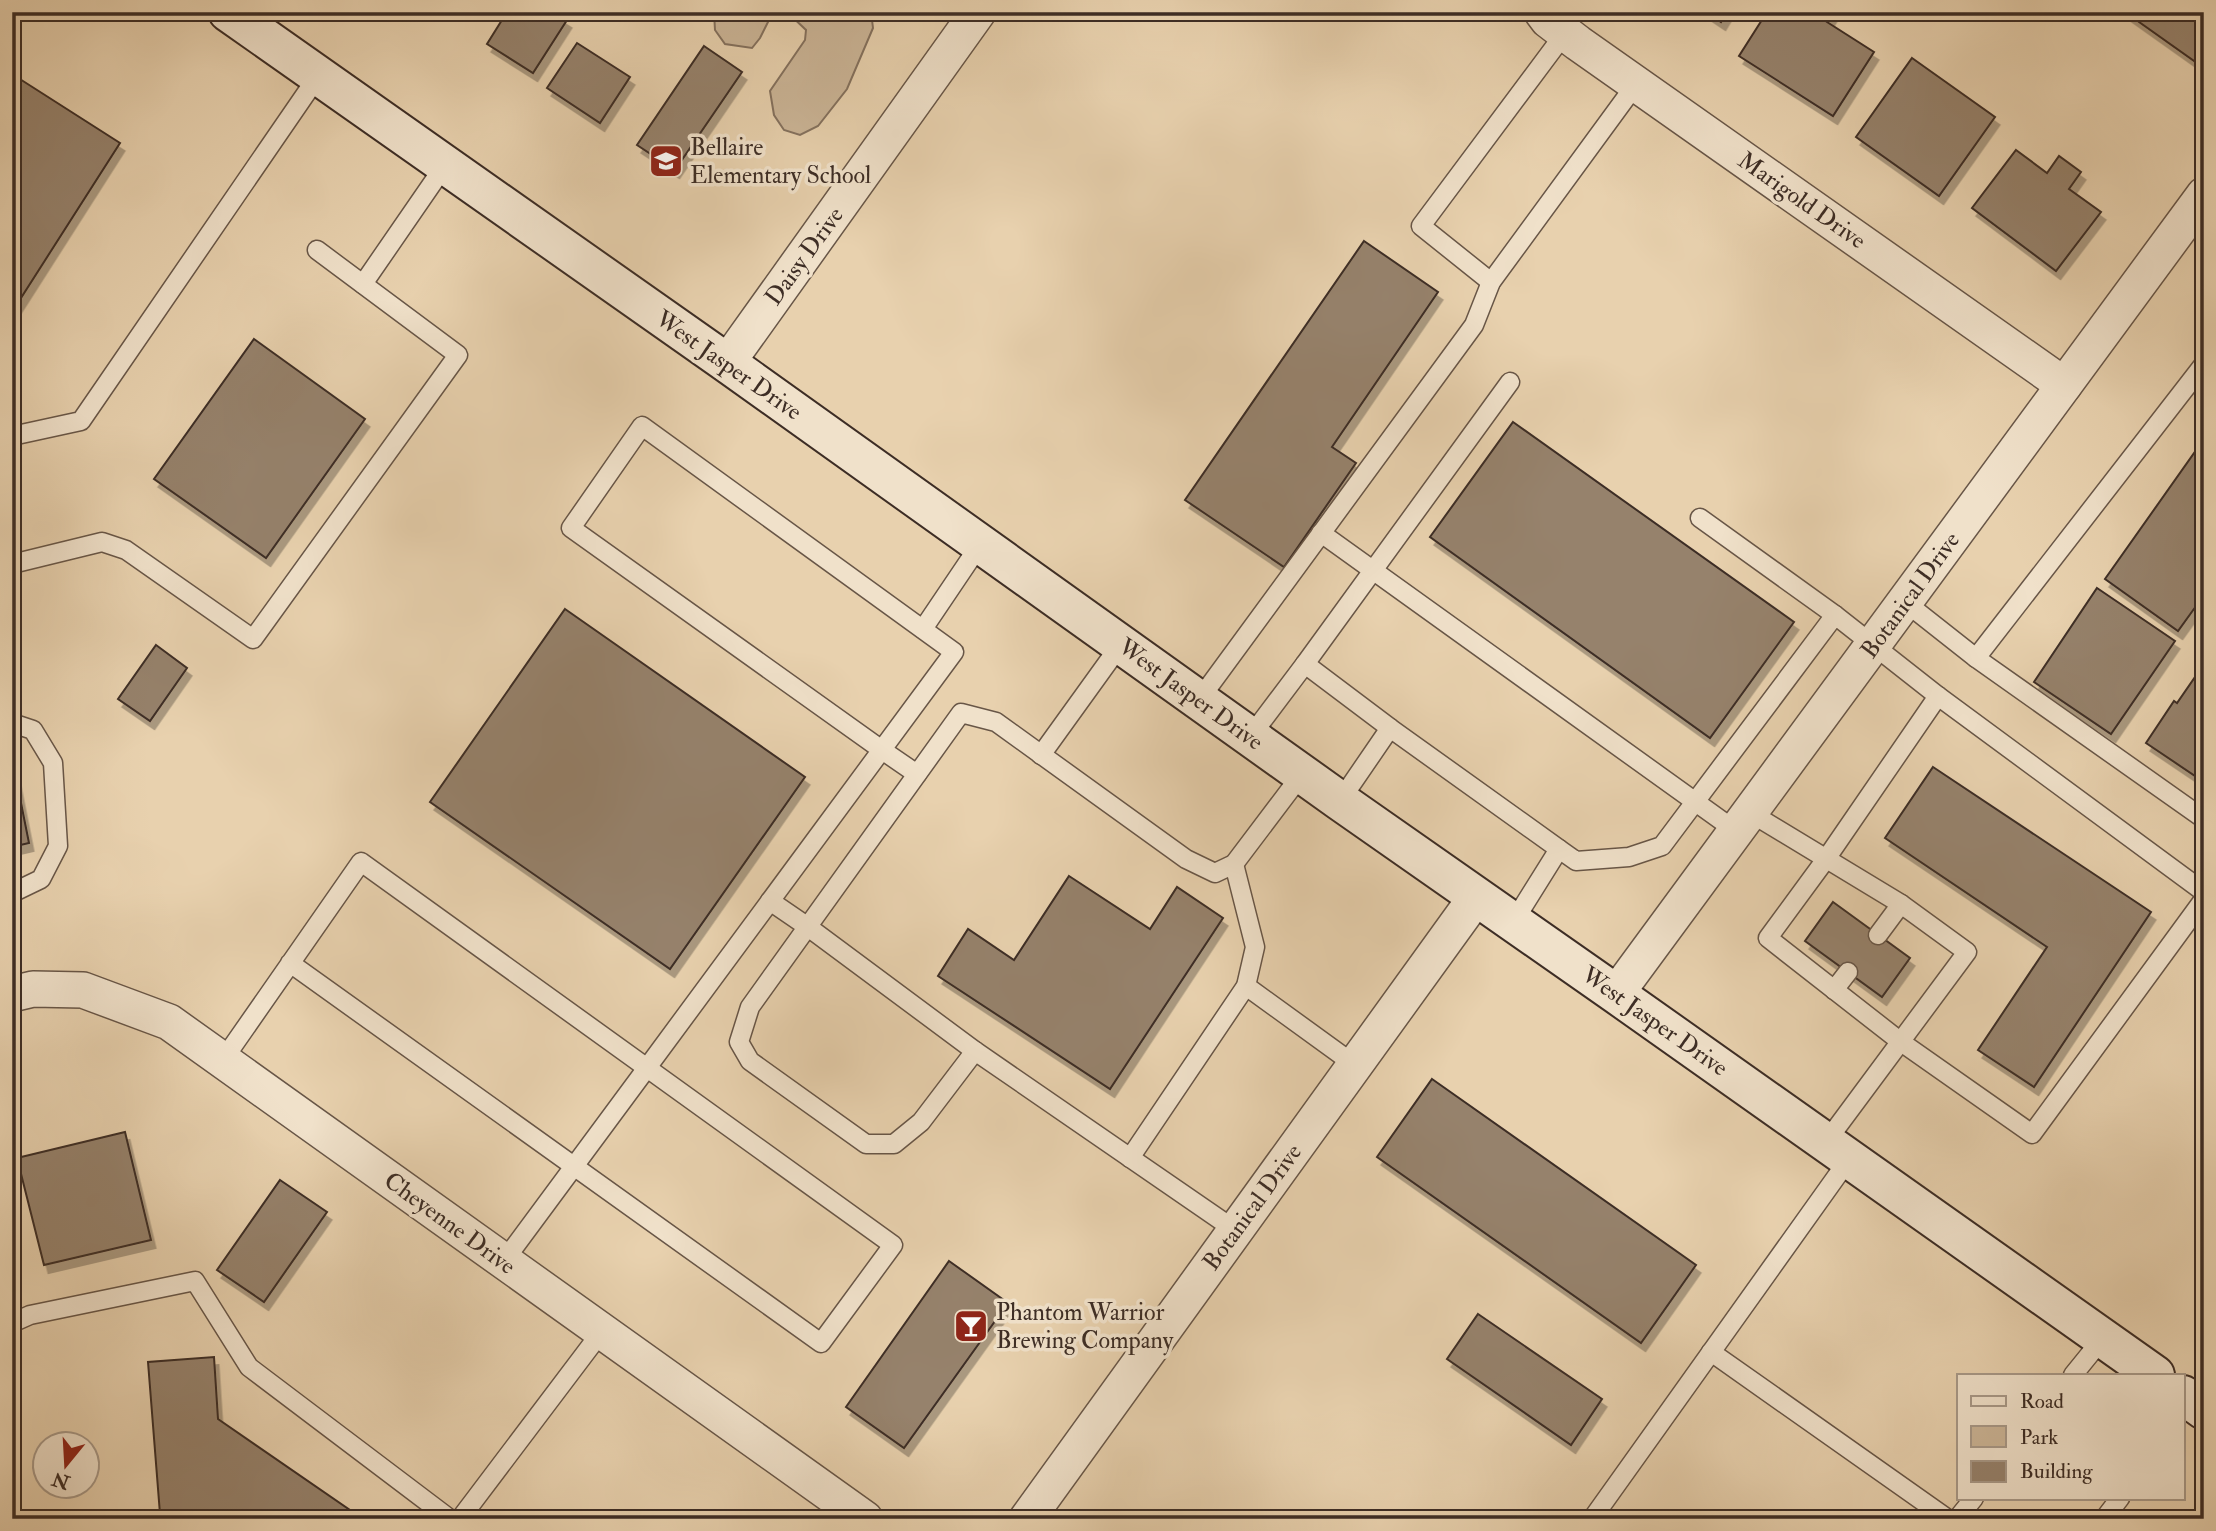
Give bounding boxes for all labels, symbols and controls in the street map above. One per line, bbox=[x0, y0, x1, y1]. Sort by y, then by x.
place label: Bellaire Elementary School bbox=[690, 132, 871, 191]
school or university icon: Bellaire Elementary School bbox=[647, 142, 685, 180]
street label: Marigold Drive bbox=[1732, 145, 1872, 256]
street label: Daisy Drive bbox=[758, 201, 851, 312]
street label: West Jasper Drive bbox=[649, 303, 808, 427]
street label: Botanical Drive bbox=[1854, 526, 1967, 665]
street label: West Jasper Drive bbox=[1111, 631, 1269, 757]
street label: West Jasper Drive bbox=[1575, 959, 1734, 1083]
street label: Botanical Drive bbox=[1196, 1138, 1309, 1277]
street label: Cheyenne Drive bbox=[378, 1165, 522, 1282]
place label: Phantom Warrior Brewing Company bbox=[996, 1297, 1174, 1356]
bar icon: Phantom Warrior Brewing Company bbox=[952, 1307, 990, 1345]
legend bbox=[1957, 1374, 2184, 1500]
text: Road bbox=[2020, 1388, 2065, 1415]
text: Park bbox=[2020, 1424, 2058, 1451]
north arrow bbox=[32, 1430, 102, 1500]
text: Building bbox=[2020, 1458, 2093, 1485]
text: N bbox=[48, 1466, 74, 1495]

